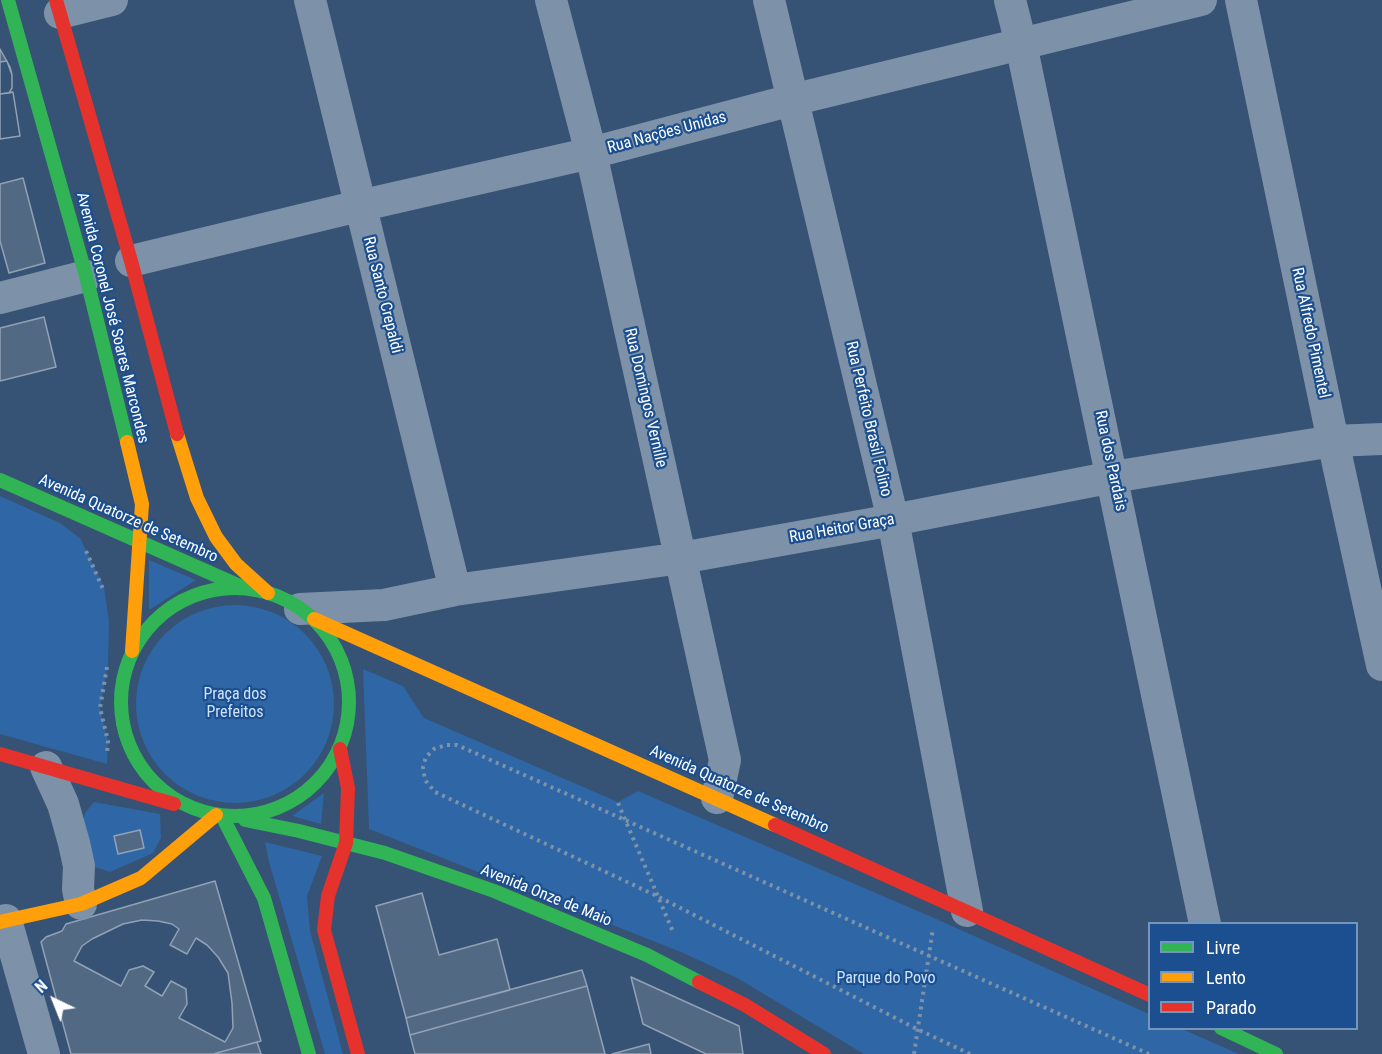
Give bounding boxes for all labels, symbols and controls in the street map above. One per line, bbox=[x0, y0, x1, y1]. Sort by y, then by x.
street label: Rua Nações Unidas bbox=[605, 108, 729, 158]
street label: Avenida Coronel José Soares Marcondes bbox=[71, 190, 153, 446]
street label: Rua Santo Crepaldi bbox=[358, 235, 406, 355]
street label: Rua Alfredo Pimentel bbox=[1287, 266, 1333, 400]
street label: Rua Domingos Vernille bbox=[620, 326, 670, 470]
street label: Rua Perfeito Brasil Folino bbox=[841, 339, 895, 499]
street label: Rua dos Pardais bbox=[1090, 409, 1130, 513]
street label: Avenida Quatorze de Setembro bbox=[35, 471, 221, 567]
street label: Rua Heitor Graça bbox=[788, 510, 896, 548]
park label: Praça dos Prefeitos bbox=[203, 685, 267, 723]
street label: Avenida Quatorze de Setembro bbox=[646, 742, 832, 838]
street label: Avenida Onze de Maio bbox=[478, 861, 614, 931]
legend bbox=[1148, 922, 1358, 1030]
text: Livre bbox=[1206, 937, 1240, 958]
text: Lento bbox=[1206, 967, 1246, 988]
park label: Parque do Povo bbox=[836, 969, 936, 989]
north arrow bbox=[24, 970, 84, 1030]
text: N bbox=[31, 976, 51, 997]
text: Parado bbox=[1206, 997, 1256, 1018]

